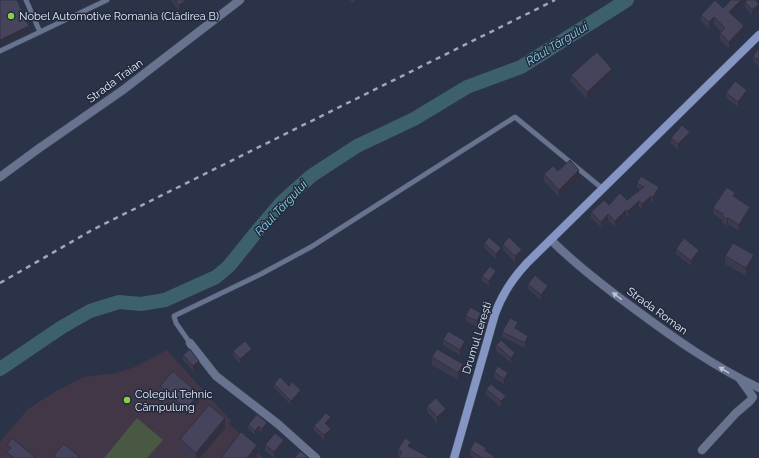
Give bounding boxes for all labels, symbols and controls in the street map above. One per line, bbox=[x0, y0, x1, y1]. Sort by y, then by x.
place label: Nobel Automotive Romania (Clădirea B) bbox=[19, 10, 219, 23]
marker: Nobel Automotive Romania (Clădirea B) bbox=[6, 11, 16, 21]
water label: Râul Târgului bbox=[523, 19, 591, 69]
street label: Strada Traian bbox=[85, 56, 145, 106]
water label: Râul Târgului bbox=[252, 177, 310, 238]
street label: Strada Roman bbox=[624, 285, 690, 337]
one-way arrow bbox=[612, 292, 623, 300]
street label: Drumul Lerești bbox=[460, 300, 494, 376]
one-way arrow bbox=[718, 366, 730, 373]
place label: Colegiul Tehnic Câmpulung bbox=[135, 388, 213, 414]
marker: Colegiul Tehnic Câmpulung bbox=[122, 395, 132, 405]

